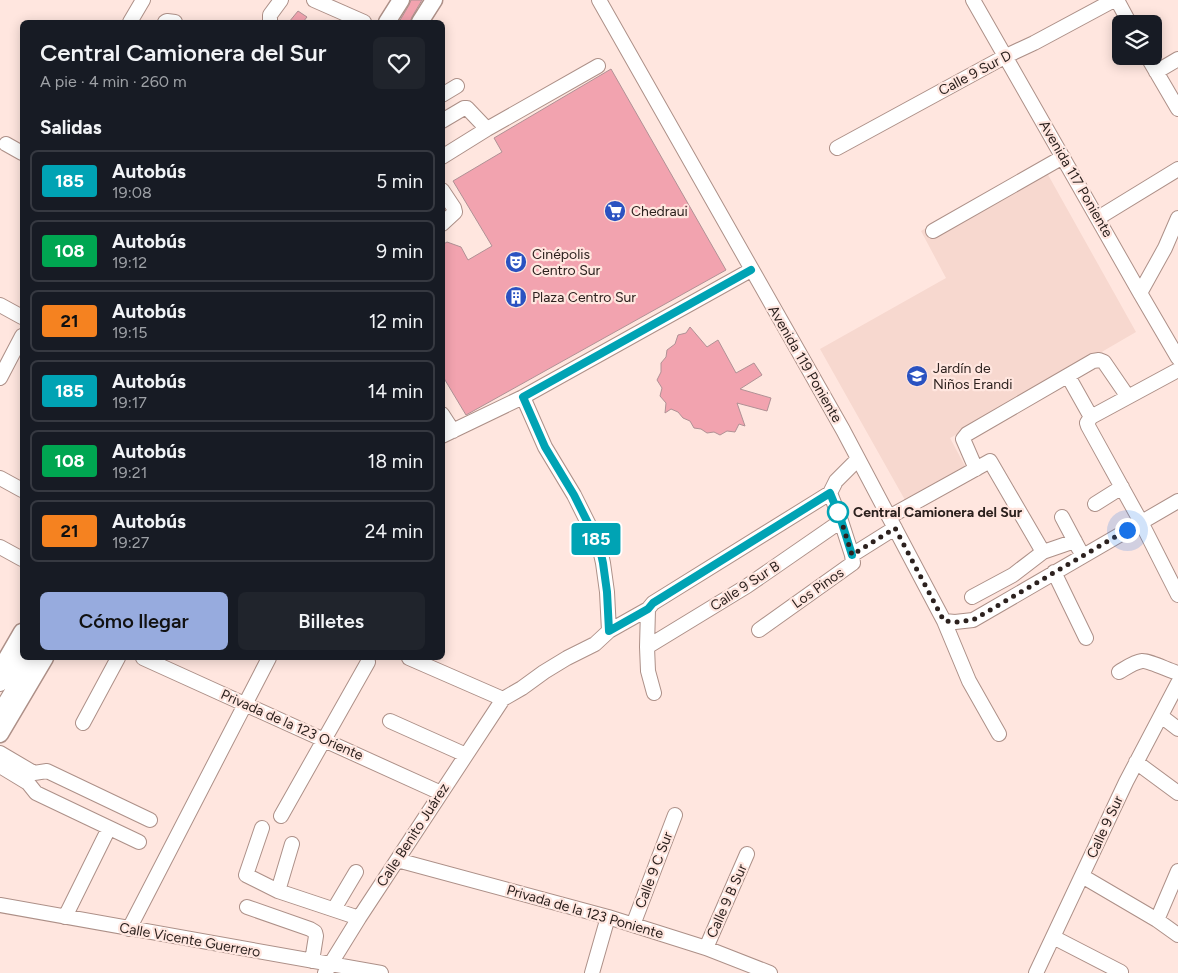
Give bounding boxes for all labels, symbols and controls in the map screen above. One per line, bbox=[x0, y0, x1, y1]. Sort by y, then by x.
map controls bbox=[1112, 15, 1162, 65]
button: layers bbox=[1112, 15, 1162, 65]
button: heart bbox=[373, 37, 425, 89]
text: Central Camionera del Sur bbox=[40, 38, 326, 67]
street label: Calle 9 Sur D bbox=[936, 47, 1014, 99]
text: A pie · 4 min · 260 m bbox=[40, 72, 187, 91]
text: Salidas bbox=[40, 116, 102, 139]
street label: Avenida 117 Poniente bbox=[1036, 118, 1117, 241]
text: Autobús bbox=[112, 160, 186, 183]
text: 185 bbox=[55, 170, 84, 192]
text: 5 min bbox=[376, 170, 423, 193]
text: 19:08 bbox=[112, 183, 152, 202]
supermarket icon: Chedraui bbox=[603, 199, 627, 223]
place label: Chedraui bbox=[631, 203, 688, 220]
text: Autobús bbox=[112, 230, 186, 253]
text: 108 bbox=[54, 240, 85, 262]
text: 9 min bbox=[376, 240, 423, 263]
place label: Cinépolis Centro Sur bbox=[532, 246, 601, 279]
theatre icon: Cinépolis Centro Sur bbox=[504, 250, 528, 274]
text: 19:12 bbox=[112, 253, 147, 272]
building icon: Plaza Centro Sur bbox=[504, 285, 528, 309]
place label: Plaza Centro Sur bbox=[532, 289, 636, 306]
text: Autobús bbox=[112, 300, 186, 323]
street label: Avenida 119 Poniente bbox=[765, 302, 846, 426]
text: 21 bbox=[60, 310, 79, 332]
text: 12 min bbox=[369, 310, 423, 333]
text: 19:15 bbox=[112, 323, 148, 342]
place label: Jardín de Niños Erandi bbox=[933, 360, 1012, 393]
school or university icon: Jardín de Niños Erandi bbox=[905, 364, 929, 388]
text: Autobús bbox=[112, 370, 186, 393]
text: 185 bbox=[55, 380, 84, 402]
text: 14 min bbox=[367, 380, 423, 403]
text: 19:17 bbox=[112, 393, 147, 412]
text: Autobús bbox=[112, 440, 186, 463]
text: 108 bbox=[54, 450, 85, 472]
text: 18 min bbox=[368, 450, 423, 473]
text: 19:21 bbox=[112, 463, 147, 482]
marker: Central Camionera del Sur bbox=[827, 501, 849, 523]
place label: Central Camionera del Sur bbox=[853, 504, 1023, 521]
text: Autobús bbox=[112, 510, 186, 533]
your location bbox=[1115, 518, 1140, 543]
text: 21 bbox=[60, 520, 79, 542]
text: 24 min bbox=[365, 520, 423, 543]
line badge: 185 bbox=[567, 523, 625, 555]
text: 185 bbox=[581, 528, 611, 550]
text: 19:27 bbox=[112, 533, 149, 552]
street label: Calle 9 Sur B bbox=[707, 557, 783, 615]
street label: Los Pinos bbox=[789, 564, 847, 612]
button: Cómo llegar bbox=[40, 592, 228, 650]
button: Billetes bbox=[238, 592, 425, 650]
street label: Privada de la 123 Oriente bbox=[218, 686, 366, 764]
street label: Calle Benito Juárez bbox=[373, 780, 453, 890]
street label: Calle 9 Sur bbox=[1083, 793, 1127, 861]
street label: Calle 9 C Sur bbox=[632, 829, 676, 911]
street label: Calle 9 B Sur bbox=[703, 861, 751, 941]
street label: Privada de la 123 Poniente bbox=[505, 881, 666, 943]
street label: Calle Vicente Guerrero bbox=[118, 919, 262, 961]

